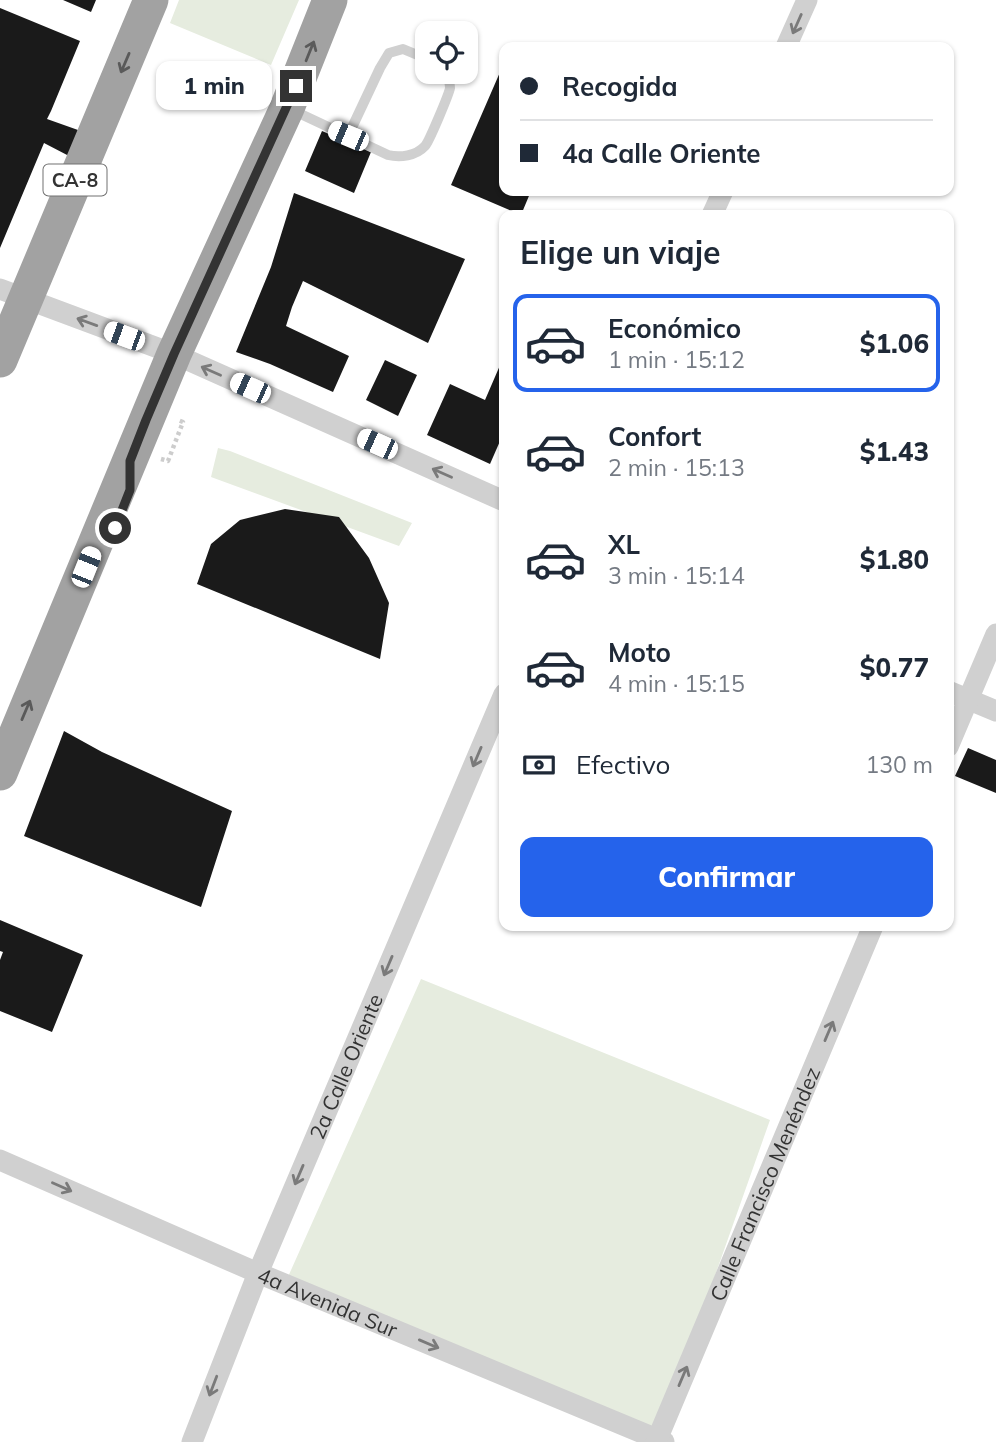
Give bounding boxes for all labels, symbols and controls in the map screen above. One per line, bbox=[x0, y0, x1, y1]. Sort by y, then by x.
one-way arrow bbox=[790, 12, 803, 34]
map controls bbox=[415, 21, 478, 84]
button: locate bbox=[415, 21, 478, 84]
one-way arrow bbox=[304, 41, 317, 63]
one-way arrow bbox=[117, 52, 130, 73]
callout: 1 min bbox=[156, 62, 272, 110]
route end bbox=[280, 70, 312, 102]
text: Recogida bbox=[562, 70, 678, 103]
text: 1 min bbox=[183, 71, 245, 100]
car bbox=[325, 118, 372, 154]
text: 4a Calle Oriente bbox=[562, 137, 761, 170]
road number: CA-8 bbox=[43, 164, 106, 196]
text: Elige un viaje bbox=[520, 232, 721, 272]
icon: car bbox=[524, 312, 587, 375]
text: Económico bbox=[608, 312, 741, 345]
one-way arrow bbox=[76, 315, 98, 327]
car bbox=[101, 319, 148, 353]
text: $1.06 bbox=[860, 327, 929, 360]
text: 1 min · 15:12 bbox=[608, 345, 745, 374]
one-way arrow bbox=[201, 364, 222, 377]
car bbox=[227, 370, 274, 406]
icon: car bbox=[524, 420, 587, 483]
text: Confort bbox=[608, 420, 701, 453]
car bbox=[354, 426, 401, 462]
text: $1.43 bbox=[860, 435, 929, 468]
text: 2 min · 15:13 bbox=[608, 453, 745, 482]
one-way arrow bbox=[431, 466, 453, 479]
route start bbox=[99, 512, 131, 544]
icon: car bbox=[524, 528, 587, 591]
text: XL bbox=[608, 528, 640, 561]
text: $1.80 bbox=[860, 543, 929, 576]
car bbox=[69, 544, 104, 590]
text: 3 min · 15:14 bbox=[608, 561, 745, 590]
icon: car bbox=[524, 636, 587, 699]
text: Moto bbox=[608, 636, 671, 669]
text: $0.77 bbox=[860, 651, 929, 684]
text: 4 min · 15:15 bbox=[608, 669, 745, 698]
one-way arrow bbox=[21, 700, 34, 722]
one-way arrow bbox=[470, 745, 483, 767]
icon: cash bbox=[520, 746, 558, 784]
text: Efectivo bbox=[576, 748, 670, 781]
text: 130 m bbox=[865, 750, 933, 779]
button: Confirmar bbox=[520, 837, 933, 917]
one-way arrow bbox=[381, 955, 394, 976]
street label: 2a Calle Oriente bbox=[303, 990, 388, 1143]
one-way arrow bbox=[823, 1021, 836, 1042]
street label: Calle Francisco Menéndez bbox=[704, 1063, 825, 1305]
one-way arrow bbox=[292, 1164, 305, 1186]
one-way arrow bbox=[51, 1181, 73, 1194]
street label: 4a Avenida Sur bbox=[254, 1261, 402, 1343]
one-way arrow bbox=[418, 1339, 439, 1352]
one-way arrow bbox=[678, 1366, 691, 1387]
one-way arrow bbox=[206, 1375, 219, 1397]

